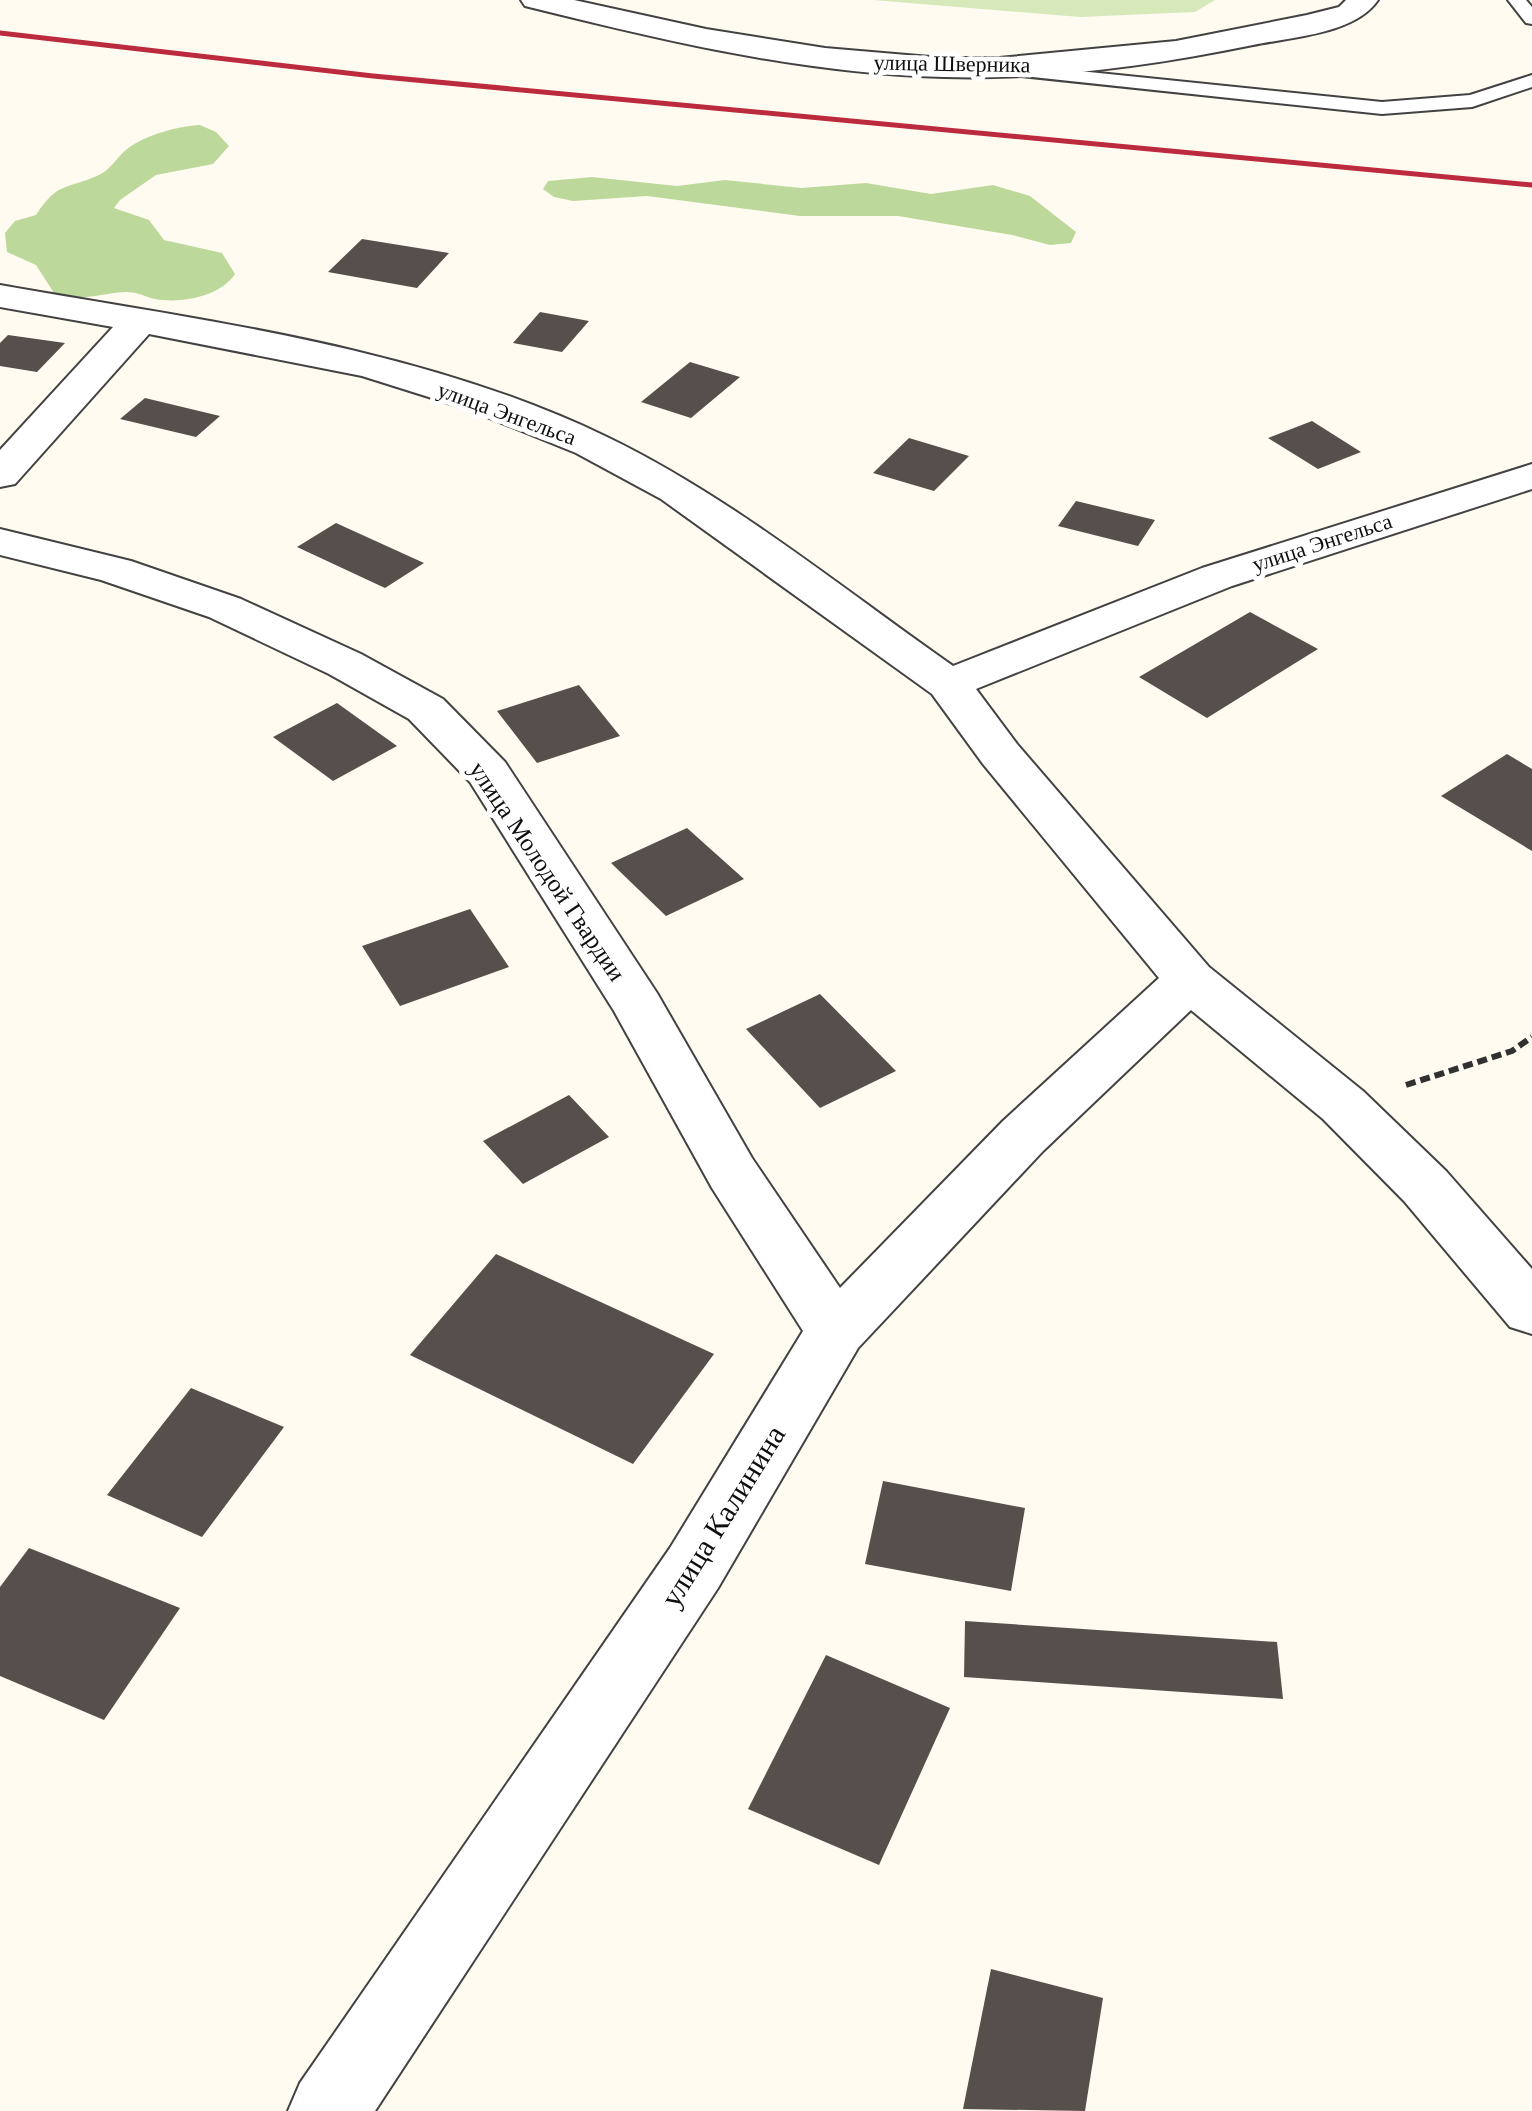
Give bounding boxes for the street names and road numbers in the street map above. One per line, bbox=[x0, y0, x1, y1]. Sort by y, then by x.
street label: улица Шверника bbox=[873, 50, 1031, 77]
street label: улица Энгельса bbox=[434, 377, 580, 450]
street label: улица Энгельса bbox=[1249, 508, 1395, 577]
street label: улица Молодой Гвардии bbox=[464, 757, 631, 986]
street label: улица Калинина bbox=[654, 1419, 791, 1612]

